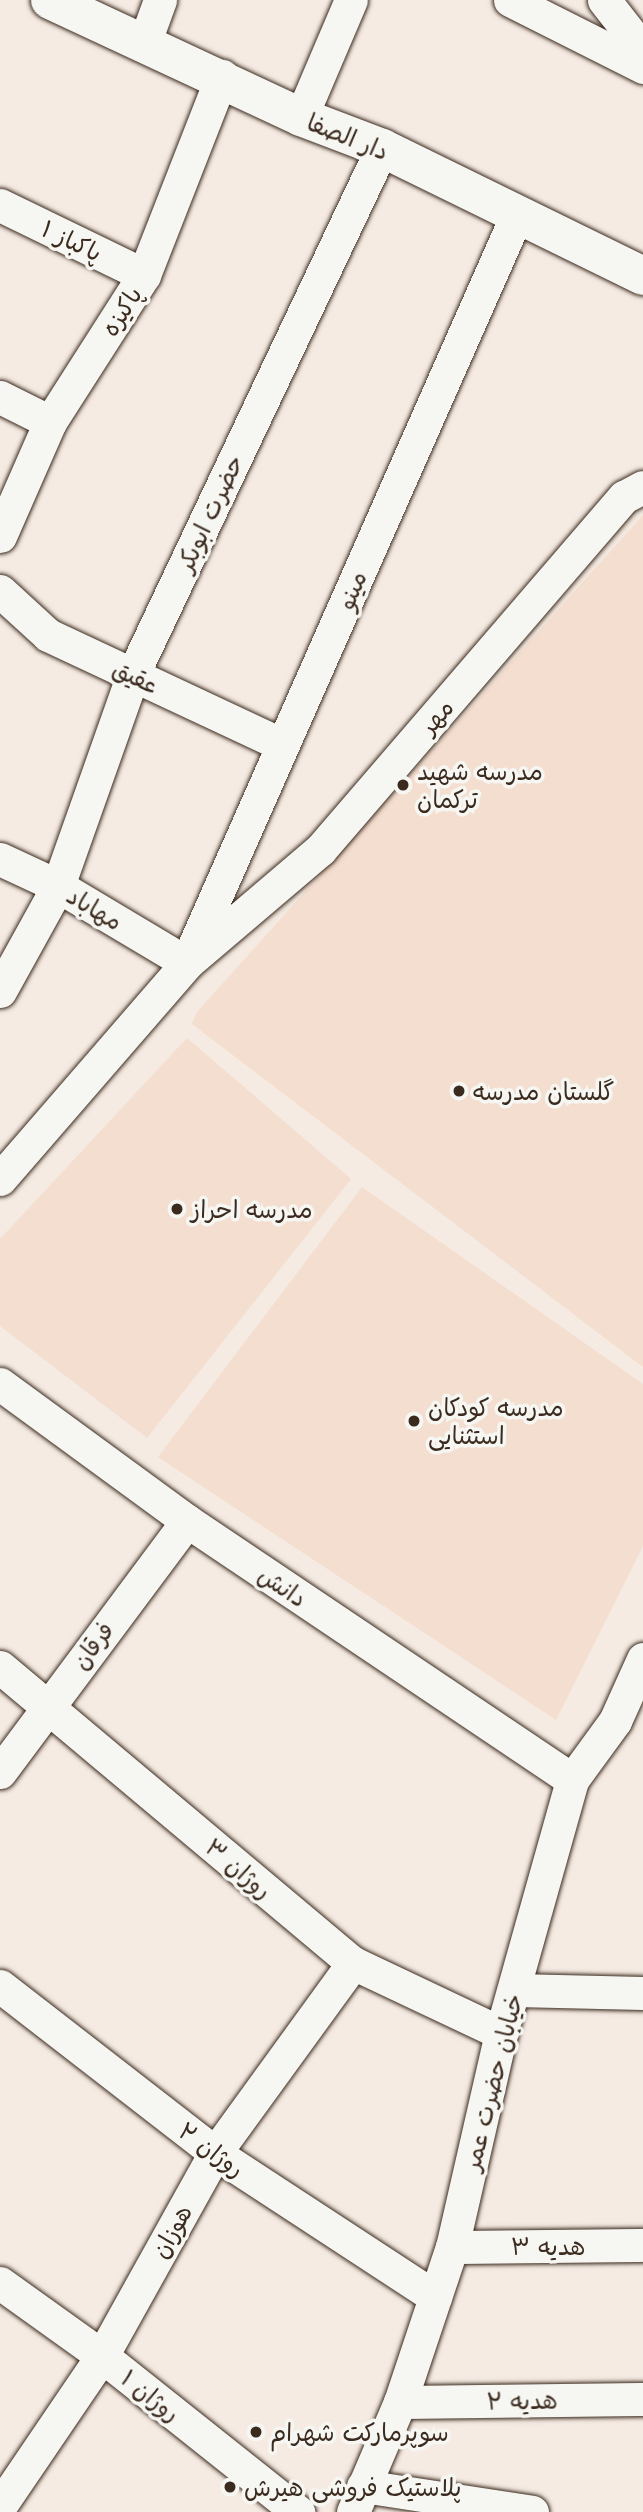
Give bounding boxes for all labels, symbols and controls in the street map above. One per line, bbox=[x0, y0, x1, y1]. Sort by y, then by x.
street label: دار الصفا bbox=[303, 107, 393, 165]
street label: پاکباز ۱ bbox=[37, 213, 107, 267]
street label: پاکیزه bbox=[94, 281, 148, 341]
street label: حضرت ابوبکر bbox=[169, 450, 249, 576]
street label: مینو bbox=[330, 566, 372, 614]
street label: عقیق bbox=[109, 653, 163, 699]
street label: مهر bbox=[413, 693, 459, 739]
place label: مدرسه شهید ترکمان bbox=[417, 757, 543, 813]
marker: مدرسه شهید ترکمان bbox=[395, 777, 411, 793]
street label: مهاباد bbox=[62, 880, 128, 936]
place label: گلستان مدرسه bbox=[473, 1077, 614, 1105]
marker: گلستان مدرسه bbox=[451, 1083, 467, 1099]
place label: مدرسه احراز bbox=[191, 1195, 313, 1223]
marker: مدرسه احراز bbox=[169, 1201, 185, 1217]
place label: مدرسه کودکان استثنایی bbox=[428, 1393, 564, 1449]
marker: مدرسه کودکان استثنایی bbox=[406, 1413, 422, 1429]
street label: دانش bbox=[253, 1559, 313, 1613]
street label: فرقان bbox=[65, 1616, 119, 1674]
street label: روژان ۳ bbox=[200, 1832, 278, 1904]
street label: خیابان حضرت عمر bbox=[456, 1990, 528, 2174]
street label: روژان ۲ bbox=[173, 2115, 251, 2183]
street label: هوزان bbox=[145, 2199, 197, 2263]
street label: هدیه ۳ bbox=[511, 2232, 585, 2260]
street label: روژان ۱ bbox=[116, 2363, 186, 2427]
street label: هدیه ۲ bbox=[486, 2385, 558, 2415]
place label: سوپرمارکت شهرام bbox=[270, 2418, 449, 2446]
marker: سوپرمارکت شهرام bbox=[248, 2424, 264, 2440]
place label: پلاستیک فروشی هیرش bbox=[244, 2473, 462, 2501]
marker: پلاستیک فروشی هیرش bbox=[222, 2479, 238, 2495]

